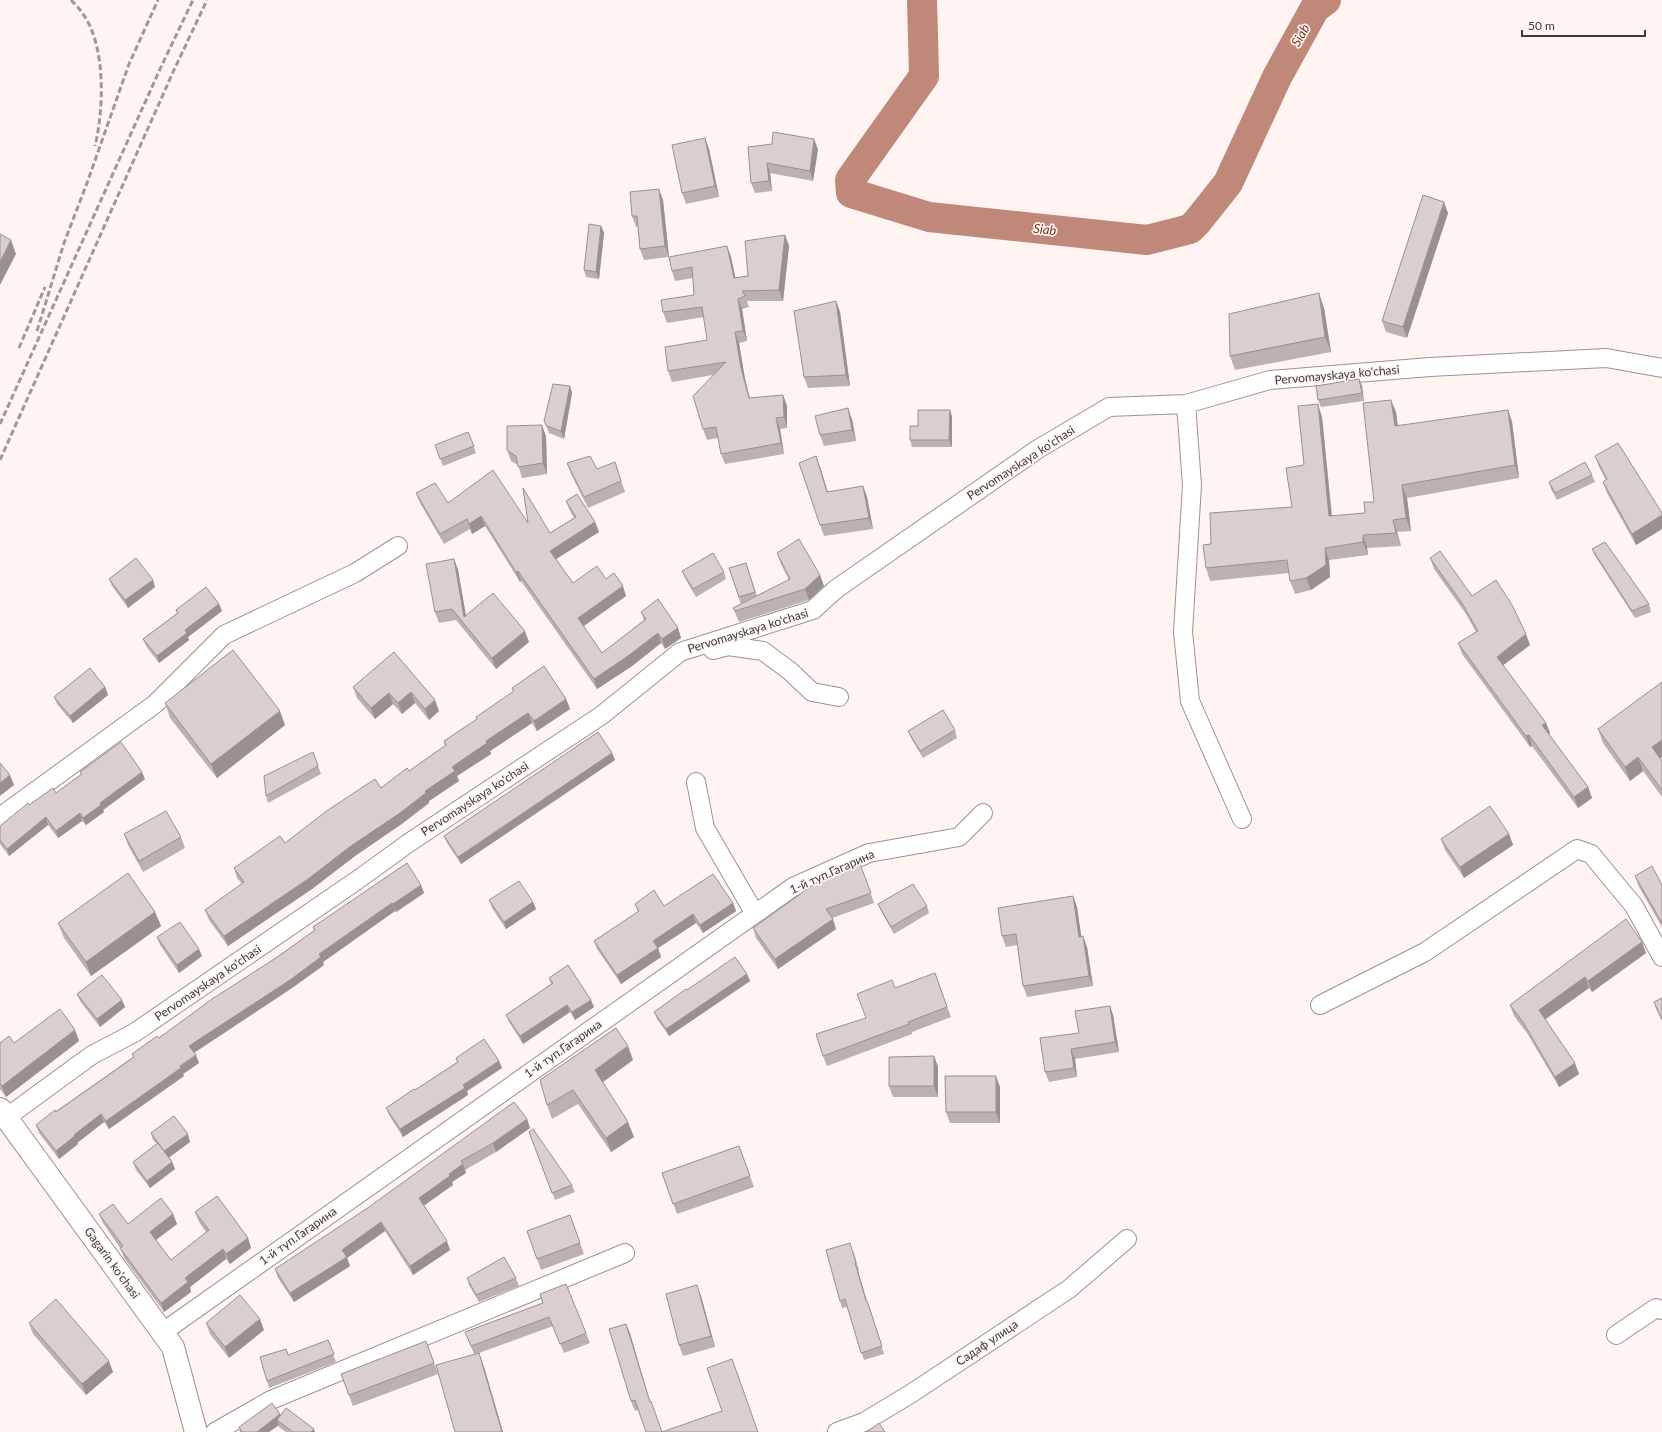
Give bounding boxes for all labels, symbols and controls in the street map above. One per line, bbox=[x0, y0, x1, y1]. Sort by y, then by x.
scale bar bbox=[1522, 12, 1645, 38]
text: 50 m bbox=[1528, 18, 1555, 33]
water label: Siab bbox=[1287, 21, 1313, 49]
water label: Siab bbox=[1033, 220, 1057, 238]
street label: Pervomayskaya ko'chasi bbox=[1274, 362, 1400, 387]
street label: Pervomayskaya ko'chasi bbox=[964, 422, 1077, 503]
street label: Pervomayskaya ko'chasi bbox=[686, 605, 810, 656]
street label: Pervomayskaya ko'chasi bbox=[418, 758, 531, 839]
street label: 1-й туп.Гагарина bbox=[787, 846, 876, 897]
street label: Pervomayskaya ko'chasi bbox=[152, 941, 264, 1024]
street label: 1-й туп.Гагарина bbox=[521, 1016, 604, 1081]
street label: 1-й туп.Гагарина bbox=[256, 1203, 339, 1268]
street label: Gagarin ko'chasi bbox=[81, 1224, 143, 1302]
street label: Садаф улица bbox=[953, 1316, 1021, 1369]

